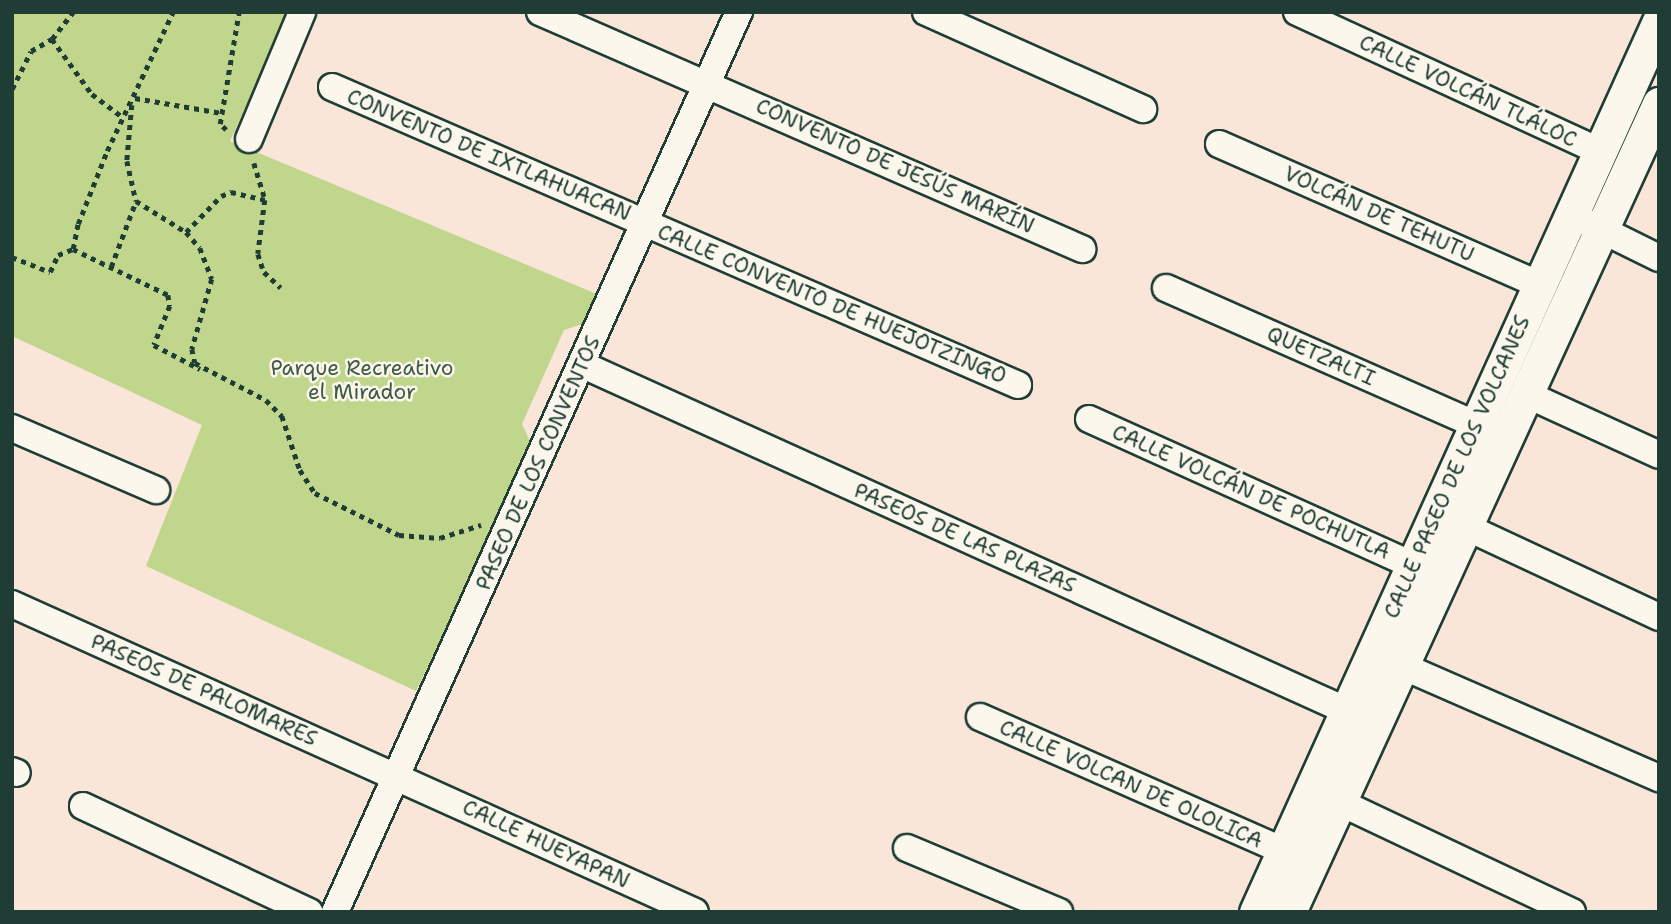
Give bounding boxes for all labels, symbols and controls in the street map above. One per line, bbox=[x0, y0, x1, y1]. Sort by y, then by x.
street label: CALLE VOLCÁN TLÁLOC bbox=[1355, 29, 1581, 153]
street label: CONVENTO DE IXTLAHUACAN bbox=[343, 84, 635, 226]
street label: CONVENTO DE JESÚS MARÍN bbox=[752, 93, 1038, 239]
street label: VOLCÁN DE TEHUTU bbox=[1280, 161, 1478, 267]
street label: CALLE CONVENTO DE HUEJOTZINGO bbox=[654, 219, 1010, 389]
street label: CALLE PASEO DE LOS VOLCANES bbox=[1379, 312, 1535, 622]
street label: QUETZALTI bbox=[1263, 321, 1379, 391]
street label: PASEO DE LOS CONVENTOS bbox=[470, 332, 606, 594]
park label: Parque Recreativo el Mirador bbox=[270, 355, 454, 405]
street label: CALLE VOLCÁN DE POCHUTLA bbox=[1108, 419, 1394, 565]
street label: PASEOS DE LAS PLAZAS bbox=[850, 478, 1080, 598]
street label: PASEOS DE PALOMARES bbox=[87, 629, 321, 751]
street label: CALLE VOLCAN DE OLOLICA bbox=[996, 714, 1266, 854]
street label: CALLE HUEYAPAN bbox=[459, 794, 633, 894]

